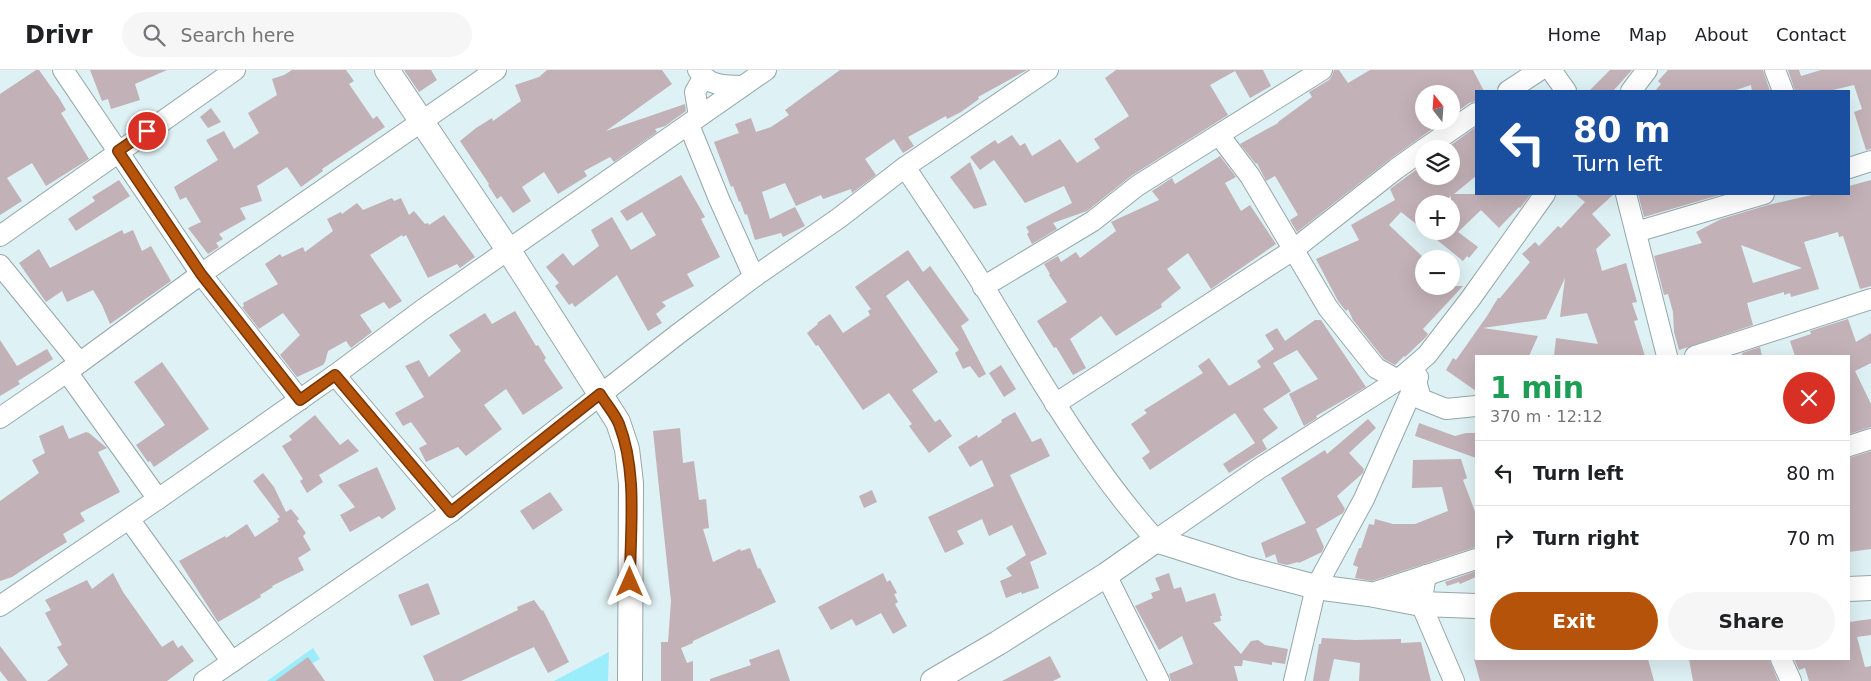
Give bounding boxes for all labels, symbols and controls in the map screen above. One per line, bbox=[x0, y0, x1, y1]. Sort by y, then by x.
search box bbox=[122, 12, 472, 57]
text: Drivr bbox=[25, 21, 92, 49]
icon: search bbox=[140, 21, 168, 49]
text: Search here bbox=[180, 24, 295, 46]
text: Home bbox=[1548, 24, 1601, 45]
text: Map bbox=[1629, 24, 1667, 45]
text: About bbox=[1695, 24, 1748, 45]
text: Contact bbox=[1776, 24, 1846, 45]
north arrow bbox=[1415, 85, 1460, 130]
map controls bbox=[1415, 85, 1460, 295]
pin bbox=[126, 110, 168, 152]
icon: left bbox=[1490, 110, 1555, 175]
text: 80 m bbox=[1573, 110, 1670, 150]
icon: arrive bbox=[133, 117, 161, 145]
button: layers bbox=[1415, 140, 1460, 185]
text: Turn left bbox=[1573, 151, 1662, 176]
button: + bbox=[1415, 195, 1460, 240]
button: − bbox=[1415, 250, 1460, 295]
text: 1 min bbox=[1490, 370, 1584, 405]
button: close bbox=[1783, 372, 1835, 424]
text: 370 m · 12:12 bbox=[1490, 407, 1603, 426]
icon: left bbox=[1490, 459, 1518, 487]
text: Turn left bbox=[1533, 462, 1624, 484]
text: 80 m bbox=[1786, 462, 1835, 484]
icon: right bbox=[1490, 524, 1518, 552]
text: Turn right bbox=[1533, 527, 1639, 549]
text: 70 m bbox=[1786, 527, 1835, 549]
position arrow bbox=[603, 555, 655, 607]
button: Exit bbox=[1490, 592, 1658, 650]
button: Share bbox=[1668, 592, 1835, 650]

